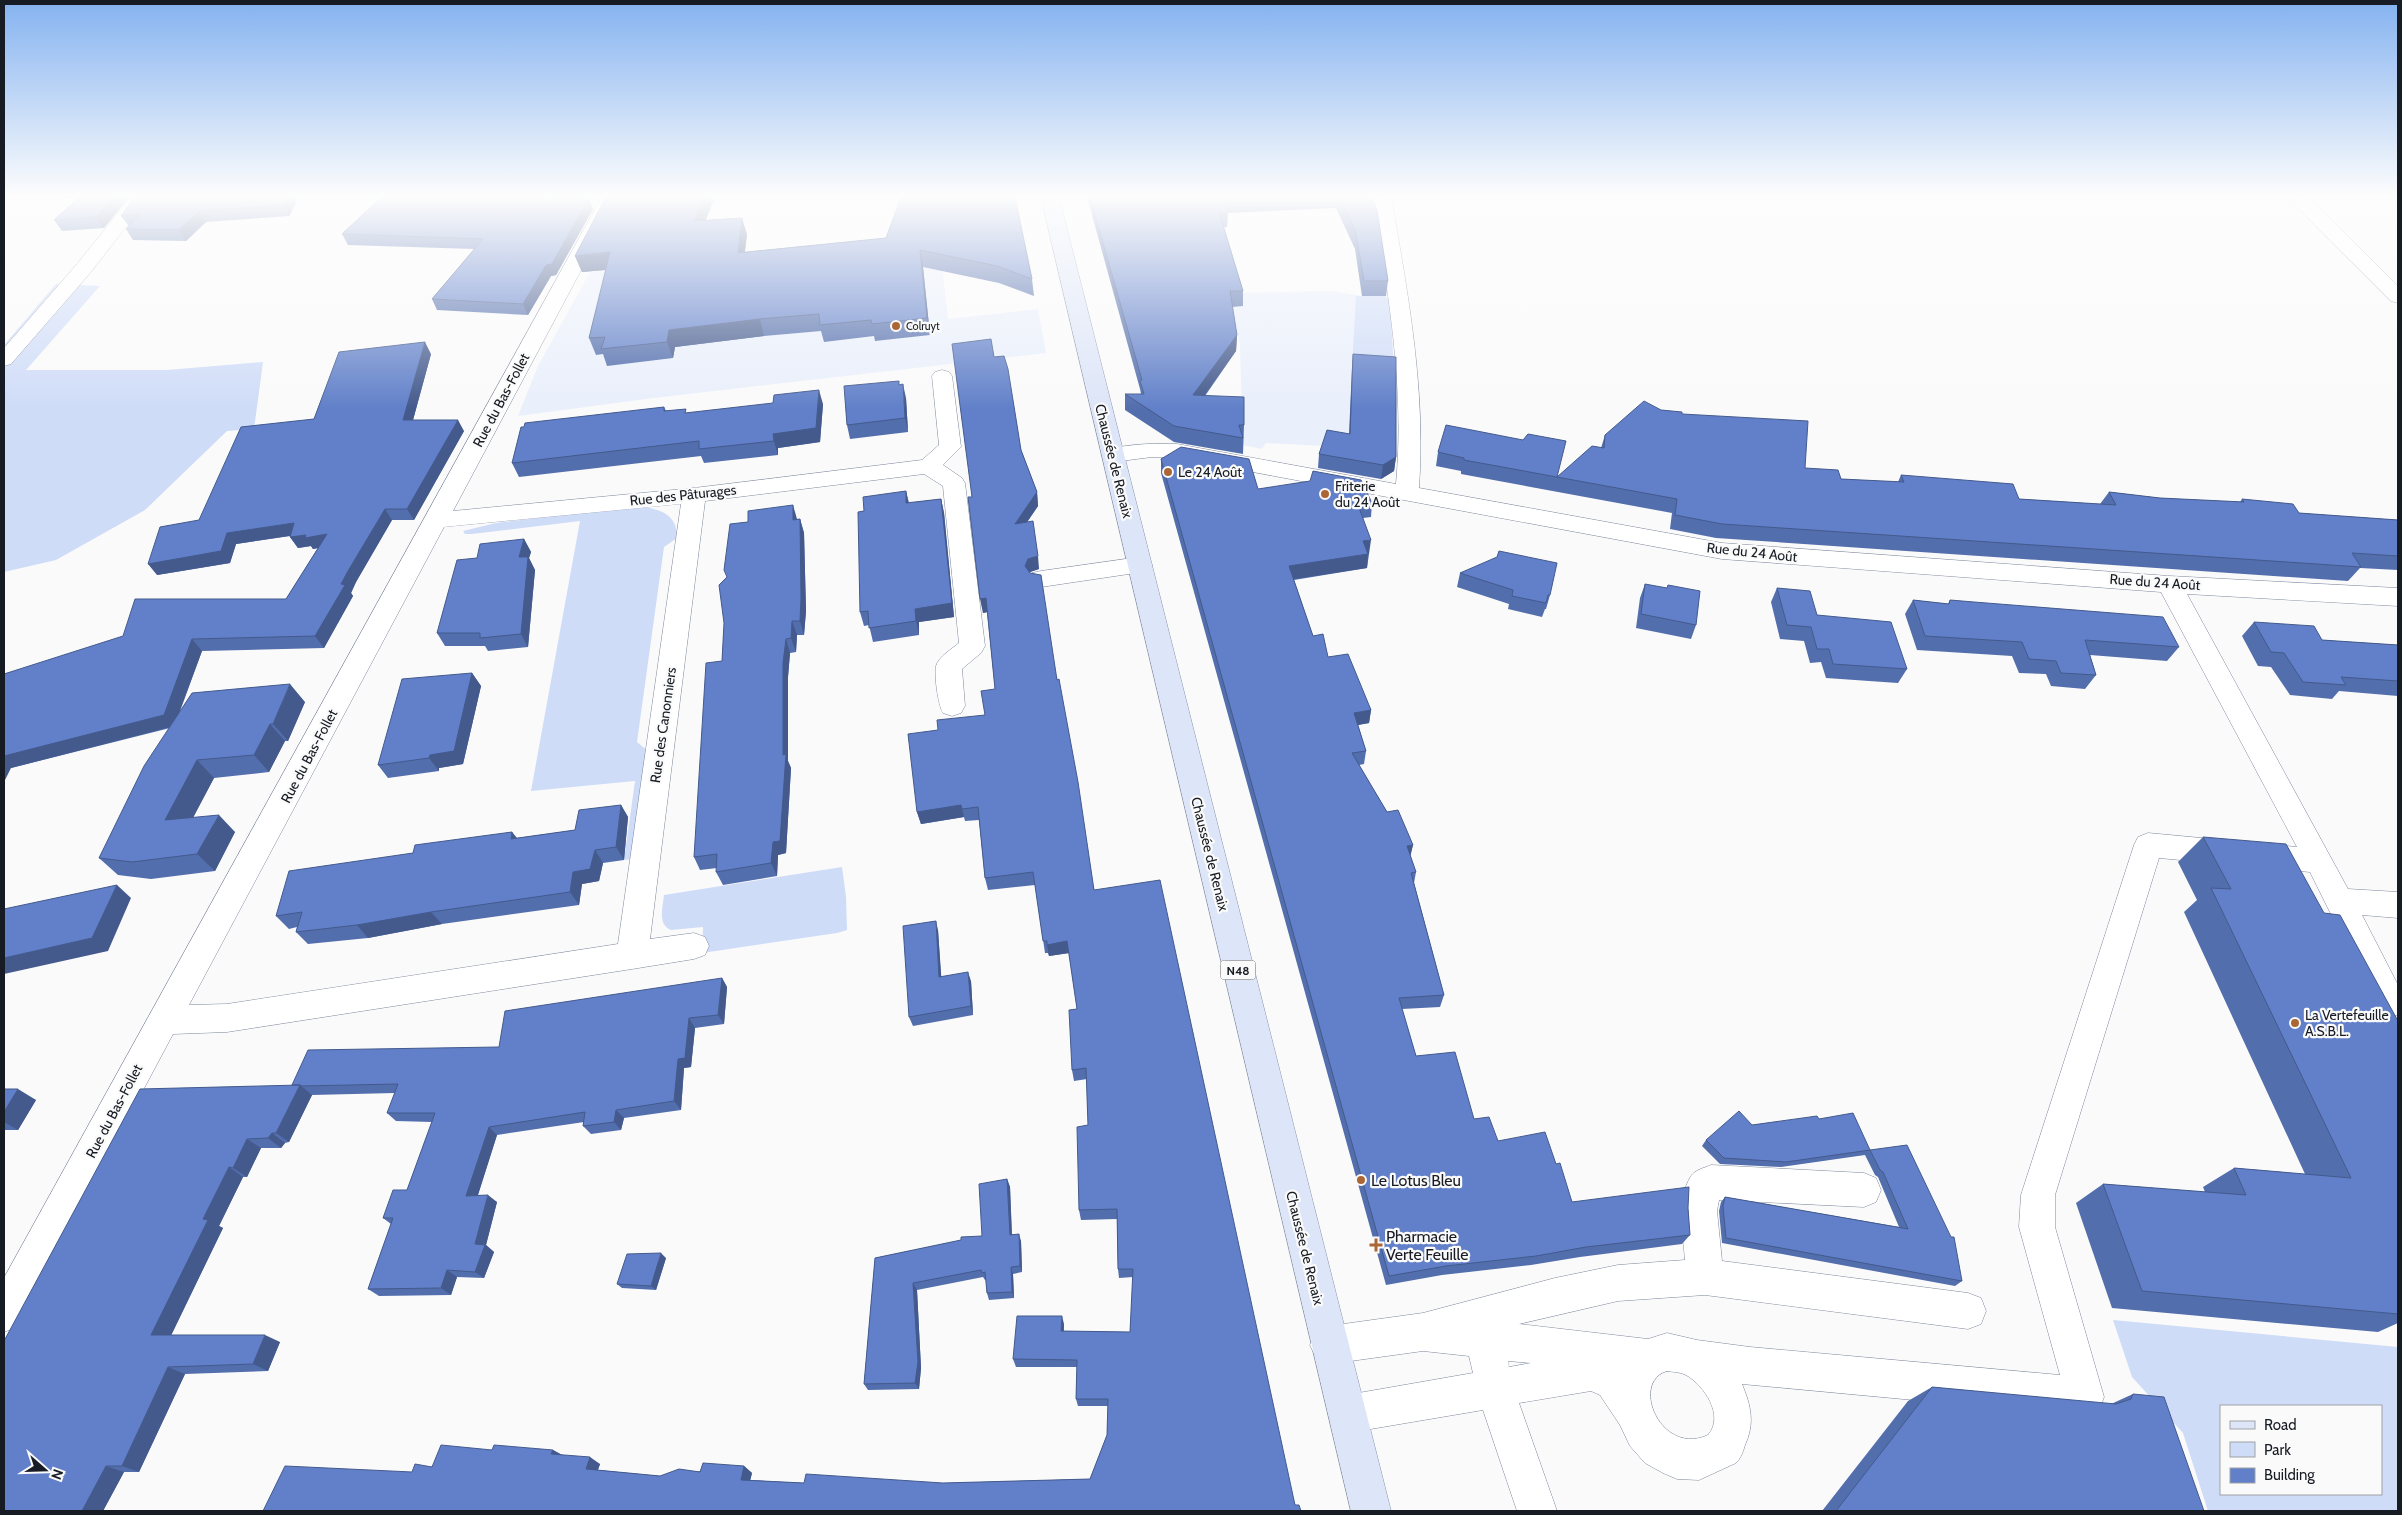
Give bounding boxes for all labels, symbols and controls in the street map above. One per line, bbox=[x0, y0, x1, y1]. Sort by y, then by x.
place label: Colruyt bbox=[906, 319, 940, 333]
marker: Colruyt bbox=[890, 320, 902, 332]
street label: Rue du Bas-Follet bbox=[469, 350, 533, 450]
street label: Chaussée de Renaix bbox=[1091, 402, 1137, 520]
place label: Le 24 Août bbox=[1178, 463, 1242, 481]
marker: Le 24 Août bbox=[1162, 466, 1174, 478]
place label: Friterie du 24 Août bbox=[1335, 477, 1400, 511]
street label: Rue des Pâturages bbox=[629, 480, 737, 510]
marker: Friterie du 24 Août bbox=[1319, 488, 1331, 500]
street label: Rue du 24 Août bbox=[1706, 538, 1798, 566]
street label: Rue du 24 Août bbox=[2109, 570, 2201, 594]
street label: Rue des Canonniers bbox=[646, 666, 680, 784]
street label: Rue du Bas-Follet bbox=[277, 706, 341, 806]
street label: Chaussée de Renaix bbox=[1187, 795, 1233, 913]
road number: N48 bbox=[1220, 960, 1256, 980]
place label: La Vertefeuille A.S.B.L. bbox=[2305, 1006, 2389, 1040]
marker: La Vertefeuille A.S.B.L. bbox=[2289, 1017, 2301, 1029]
street label: Rue du Bas-Follet bbox=[82, 1061, 146, 1161]
place label: Le Lotus Bleu bbox=[1371, 1171, 1461, 1190]
marker: Le Lotus Bleu bbox=[1355, 1174, 1367, 1186]
street label: Chaussée de Renaix bbox=[1282, 1189, 1328, 1307]
place label: Pharmacie Verte Feuille bbox=[1386, 1227, 1468, 1264]
marker: Pharmacie Verte Feuille bbox=[1370, 1239, 1382, 1251]
legend bbox=[2220, 1405, 2382, 1495]
text: Road bbox=[2264, 1416, 2297, 1434]
text: Park bbox=[2264, 1441, 2291, 1459]
north arrow bbox=[20, 1445, 70, 1495]
text: Building bbox=[2264, 1466, 2315, 1484]
text: N bbox=[47, 1467, 67, 1482]

